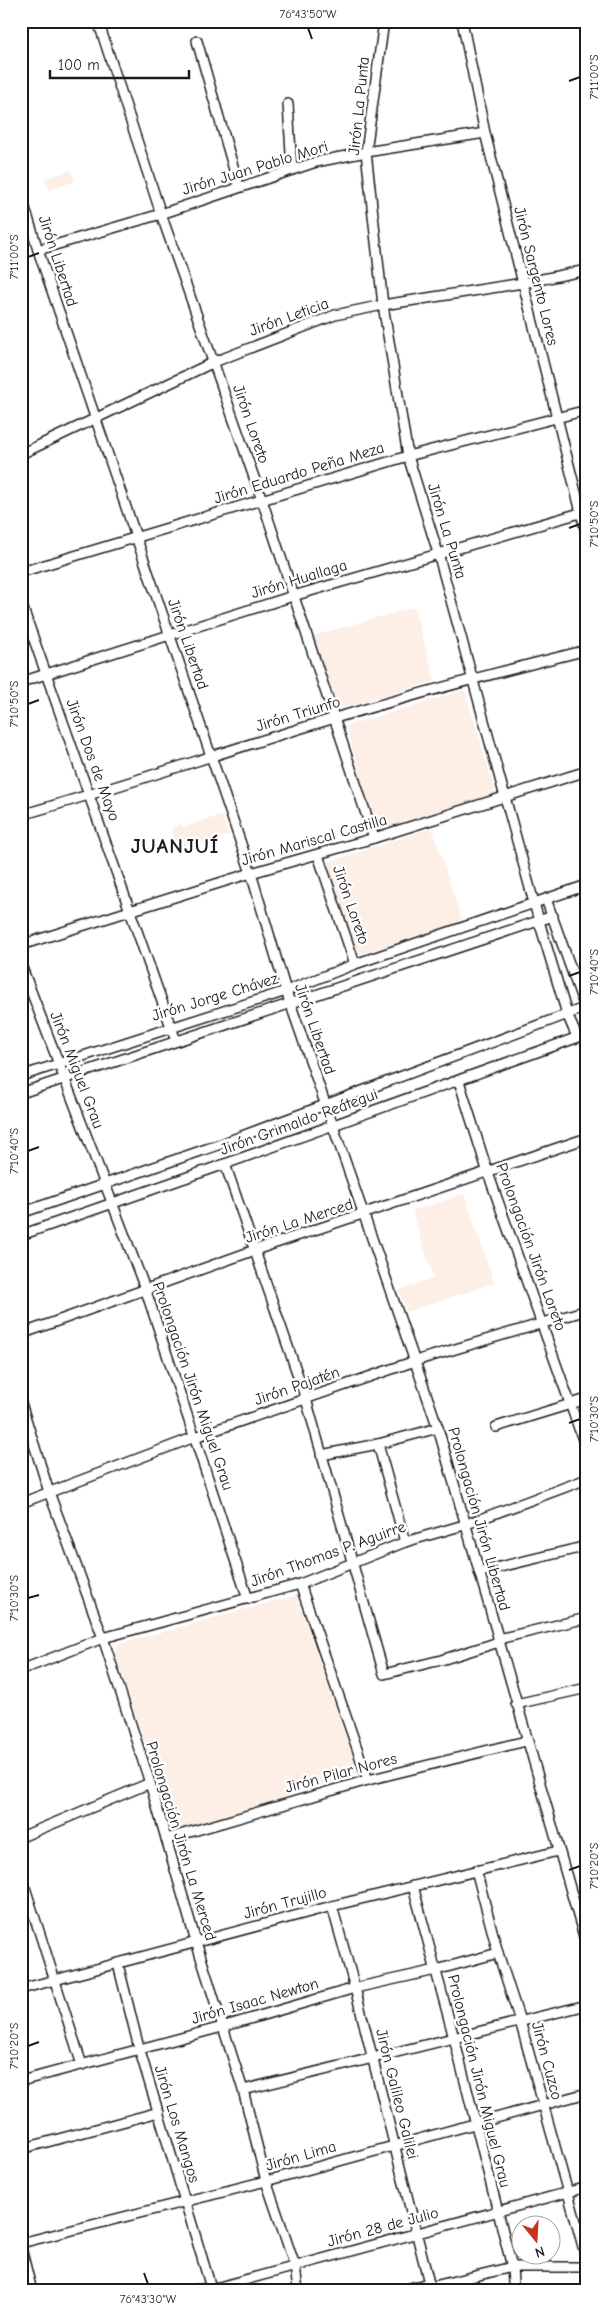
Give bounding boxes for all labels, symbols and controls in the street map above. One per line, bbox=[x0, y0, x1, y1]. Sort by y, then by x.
text: 76°43'50"W bbox=[280, 7, 337, 21]
scale bar bbox=[50, 48, 189, 80]
text: 7°11'00"S bbox=[587, 54, 601, 100]
text: 100 m bbox=[58, 56, 100, 74]
street label: Jirón La Punta bbox=[345, 56, 373, 156]
street label: Jirón Juan Pablo Mori bbox=[180, 137, 330, 199]
street label: Jirón Sargento Lores bbox=[510, 205, 562, 348]
street label: Jirón Libertad bbox=[35, 213, 81, 309]
text: 7°11'00"S bbox=[7, 234, 21, 280]
street label: Jirón Leticia bbox=[247, 294, 331, 340]
street label: Jirón Loreto bbox=[229, 382, 273, 466]
street label: Jirón Eduardo Peña Meza bbox=[212, 438, 386, 508]
street label: Jirón La Punta bbox=[424, 481, 470, 581]
text: 7°10'50"S bbox=[587, 500, 601, 547]
street label: Jirón Huallaga bbox=[249, 556, 349, 602]
street label: Jirón Libertad bbox=[164, 596, 212, 692]
text: 7°10'50"S bbox=[7, 680, 21, 727]
street label: Jirón Triunfo bbox=[254, 693, 342, 735]
street label: Jirón Dos de Mayo bbox=[63, 696, 123, 824]
street label: Jirón Mariscal Castilla bbox=[239, 811, 389, 869]
district label: JUANJUÍ bbox=[131, 834, 219, 858]
street label: Jirón Loreto bbox=[329, 863, 373, 947]
text: 7°10'40"S bbox=[587, 949, 601, 995]
street label: Jirón Jorge Chávez bbox=[150, 969, 280, 1025]
street label: Jirón Libertad bbox=[291, 981, 339, 1077]
street label: Jirón Miguel Grau bbox=[46, 1009, 108, 1131]
street label: Jirón Grimaldo Reátegui bbox=[218, 1085, 380, 1159]
text: 7°10'40"S bbox=[7, 1128, 21, 1174]
street label: Prolongación Jirón Loreto bbox=[492, 1161, 570, 1333]
street label: Jirón La Merced bbox=[243, 1195, 355, 1247]
street label: Prolongación Jirón Miguel Grau bbox=[149, 1280, 237, 1492]
street label: Jirón Pajatén bbox=[252, 1363, 342, 1409]
text: 7°10'30"S bbox=[587, 1395, 601, 1442]
street label: Prolongación Jirón Libertad bbox=[444, 1425, 514, 1613]
street label: Jirón Thomas P. Aguirre bbox=[248, 1517, 408, 1591]
text: 7°10'30"S bbox=[7, 1574, 21, 1621]
street label: Prolongación Jirón La Merced bbox=[142, 1739, 220, 1943]
street label: Jirón Pilar Nores bbox=[283, 1749, 399, 1797]
text: 7°10'20"S bbox=[587, 1842, 601, 1889]
street label: Jirón Trujillo bbox=[242, 1883, 328, 1923]
street label: Prolongación Jirón Miguel Grau bbox=[444, 1973, 514, 2189]
street label: Jirón Isaac Newton bbox=[189, 1974, 321, 2028]
street label: Jirón Cuzco bbox=[528, 2020, 566, 2102]
text: 7°10'20"S bbox=[7, 2022, 21, 2069]
street label: Jirón Galileo Galilei bbox=[372, 2027, 422, 2161]
street label: Jirón Los Mangos bbox=[151, 2063, 203, 2185]
street label: Jirón Lima bbox=[264, 2137, 338, 2175]
street label: Jirón 28 de Julio bbox=[325, 2204, 441, 2250]
north arrow bbox=[510, 2214, 560, 2264]
text: N bbox=[533, 2242, 547, 2261]
text: 76°43'30"W bbox=[120, 2292, 177, 2306]

